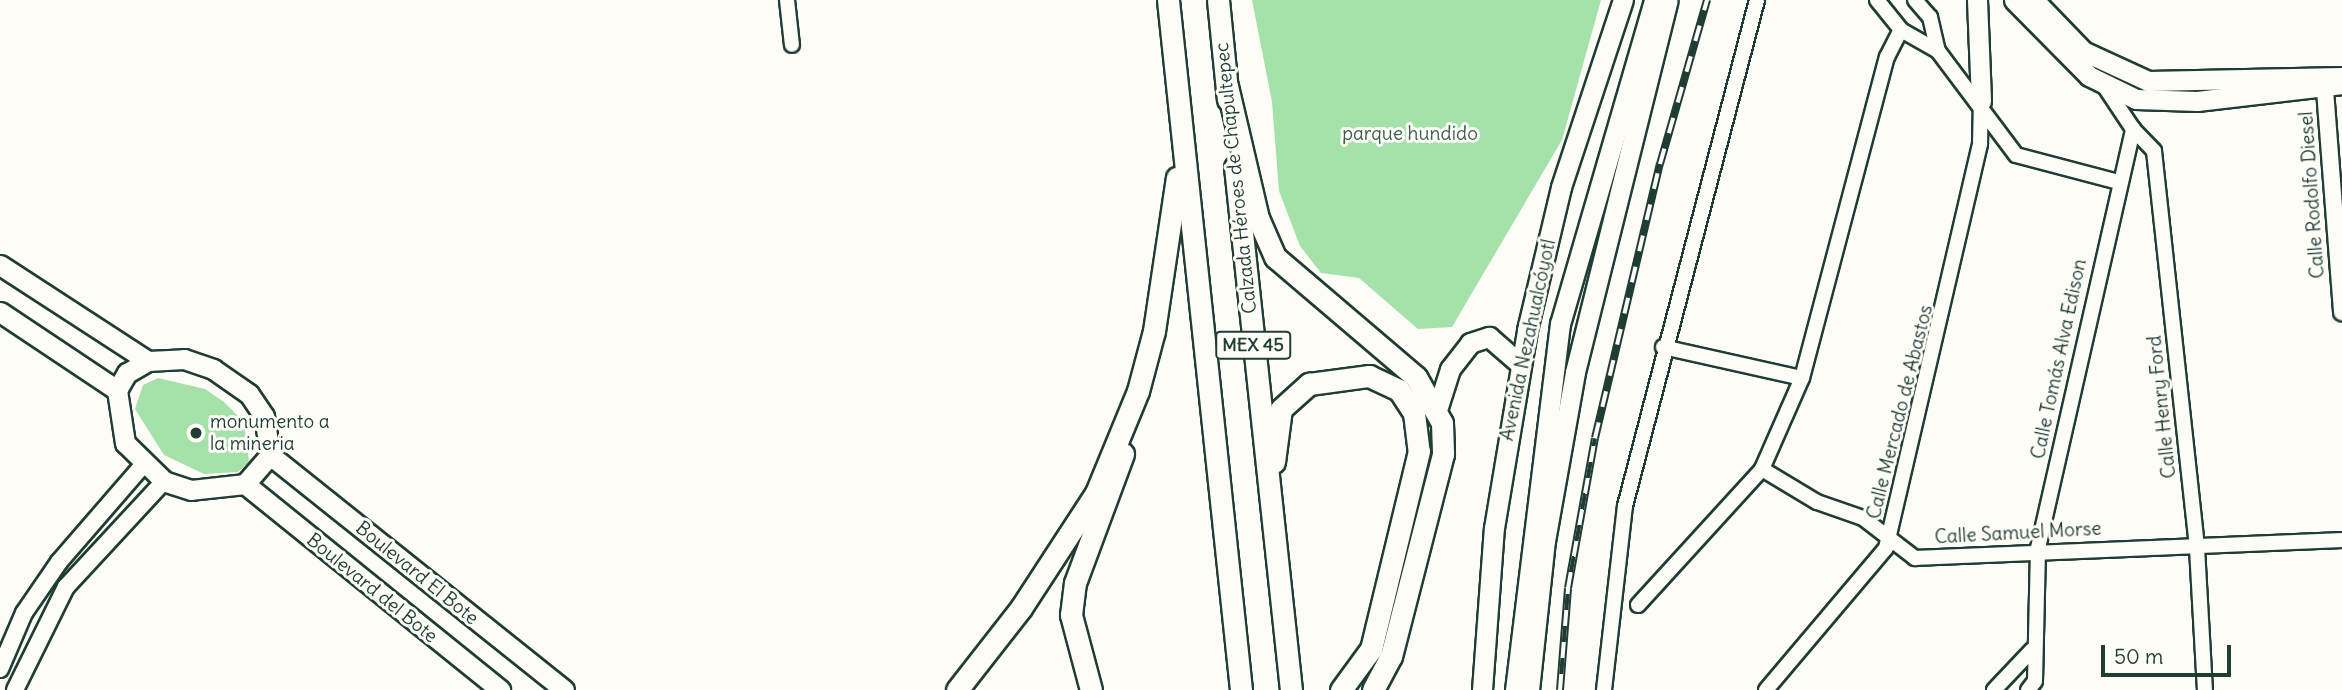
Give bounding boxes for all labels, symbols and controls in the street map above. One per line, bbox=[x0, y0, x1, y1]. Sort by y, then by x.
street label: Calzada Héroes de Chapultepec bbox=[1210, 41, 1262, 315]
street label: Calle Rodolfo Diesel bbox=[2295, 111, 2329, 279]
park label: parque hundido bbox=[1342, 123, 1478, 145]
street label: Avenida Nezahualcóyotl bbox=[1495, 237, 1561, 443]
street label: Calle Tomás Alva Edison bbox=[2027, 257, 2091, 461]
street label: Calle Mercado de Abastos bbox=[1862, 303, 1938, 521]
road number: MEX 45 bbox=[1214, 330, 1292, 360]
street label: Calle Henry Ford bbox=[2143, 334, 2181, 480]
place label: monumento a la mineria bbox=[210, 411, 330, 455]
marker: monumento a la mineria bbox=[188, 425, 204, 441]
street label: Boulevard El Bote bbox=[351, 517, 483, 629]
street label: Calle Samuel Morse bbox=[1934, 517, 2102, 549]
street label: Boulevard del Bote bbox=[302, 528, 442, 648]
scale bar bbox=[2104, 630, 2234, 674]
text: 50 m bbox=[2114, 643, 2163, 670]

